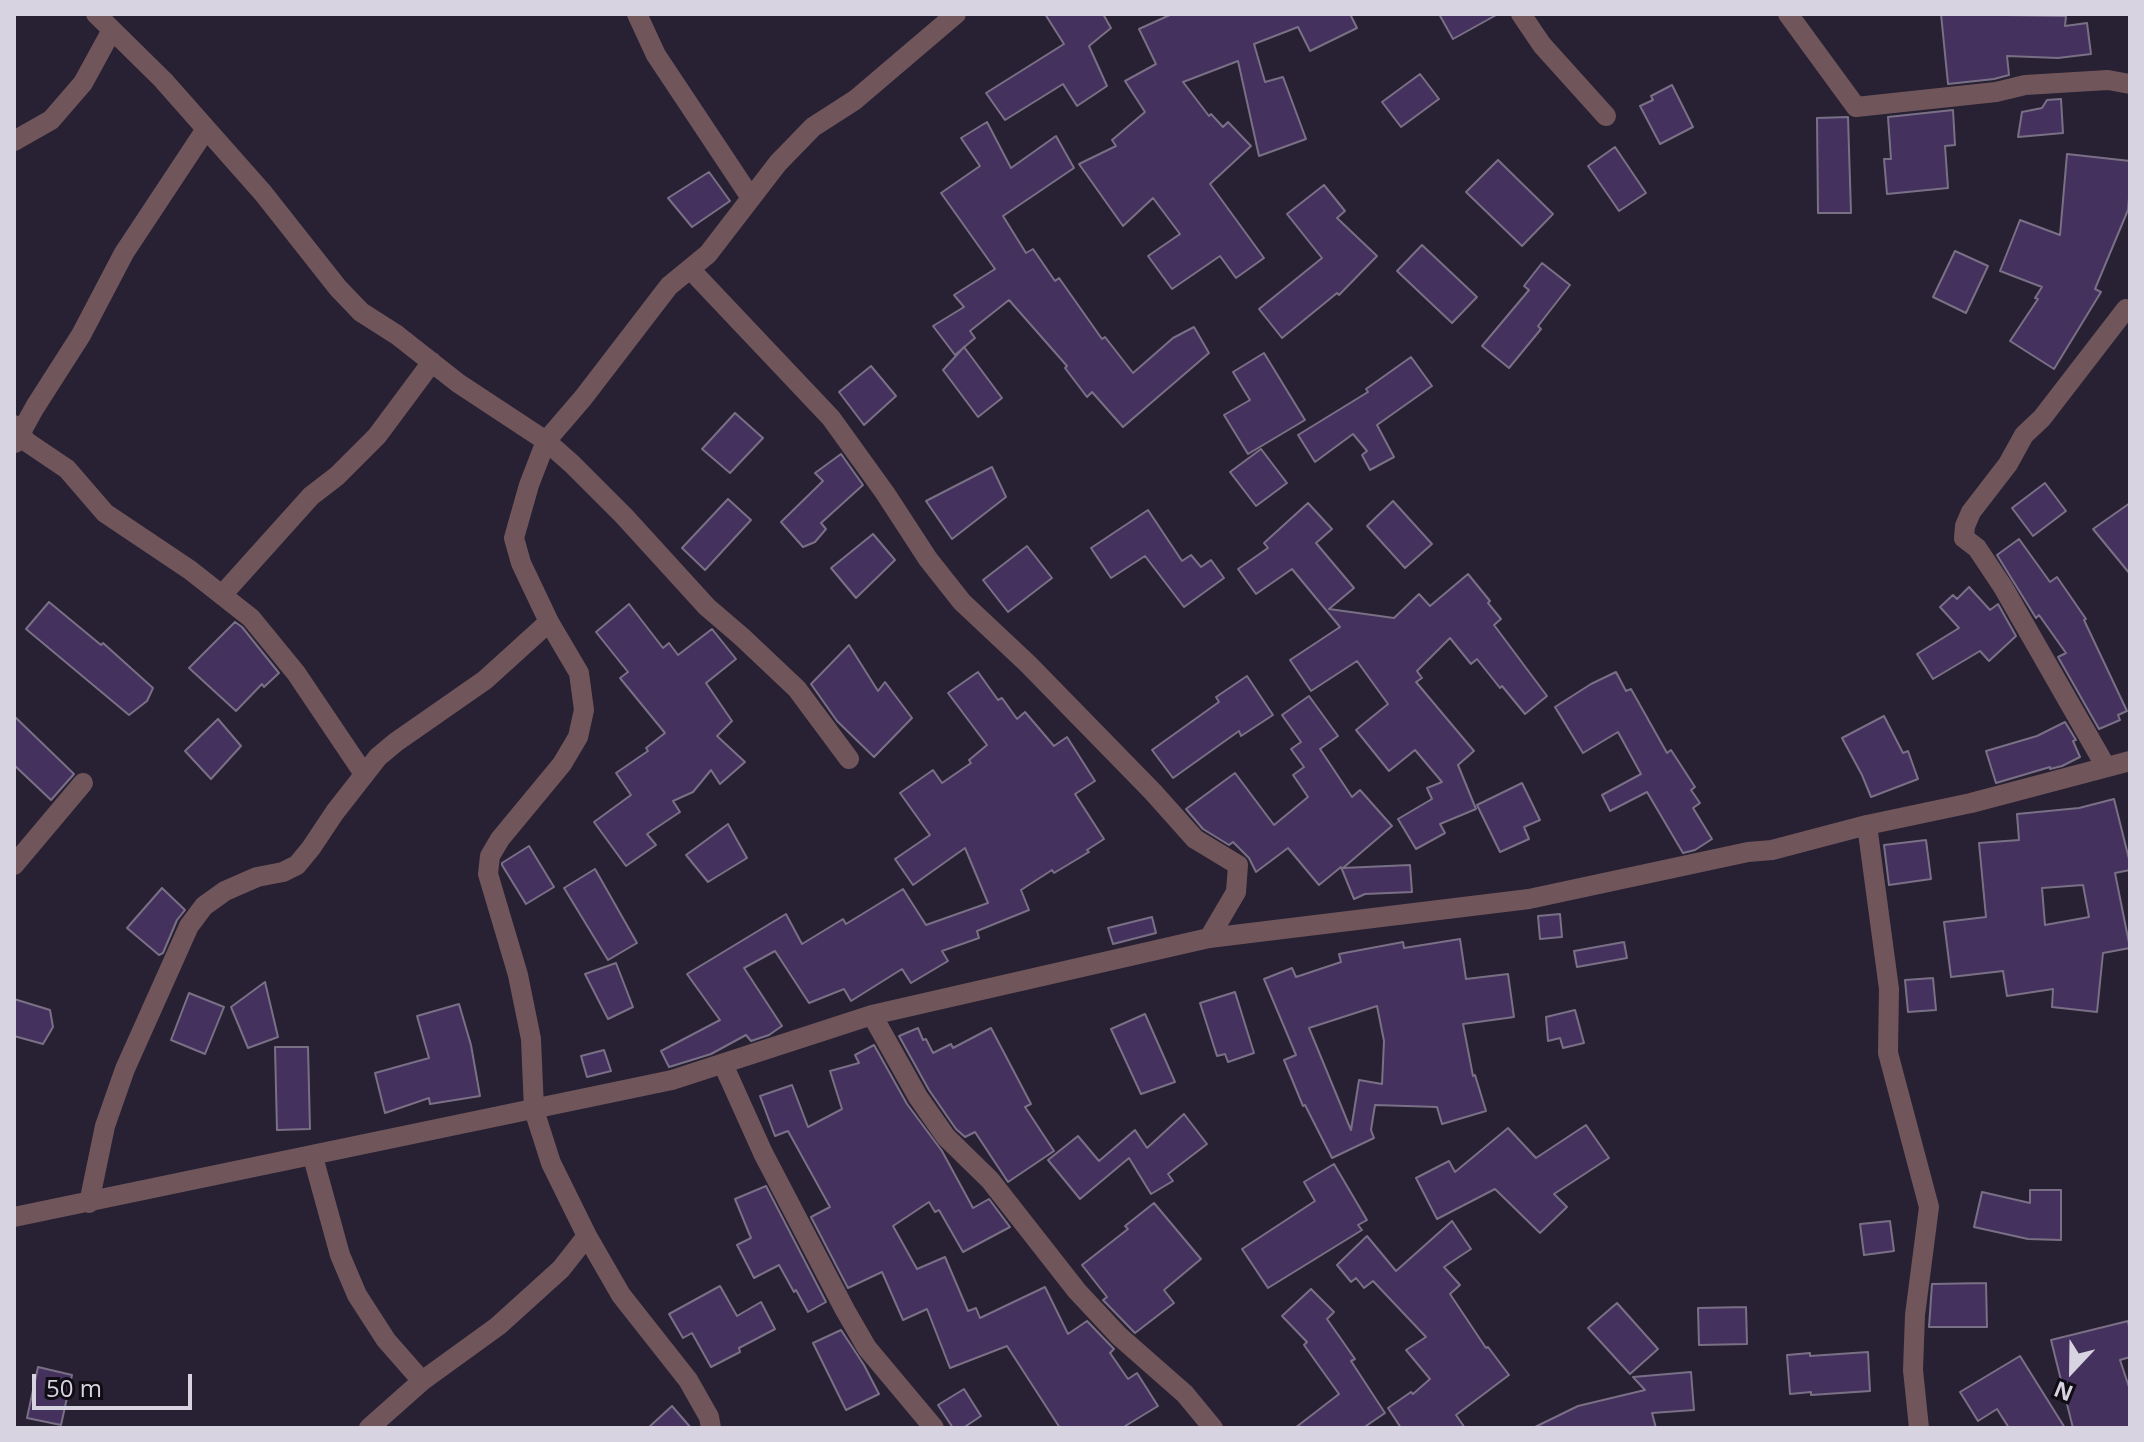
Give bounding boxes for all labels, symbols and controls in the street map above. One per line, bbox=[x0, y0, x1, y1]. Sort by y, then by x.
north arrow bbox=[2032, 1330, 2112, 1410]
scale bar bbox=[36, 1358, 196, 1408]
text: 50 m bbox=[46, 1371, 102, 1404]
text: N bbox=[2049, 1375, 2077, 1410]

